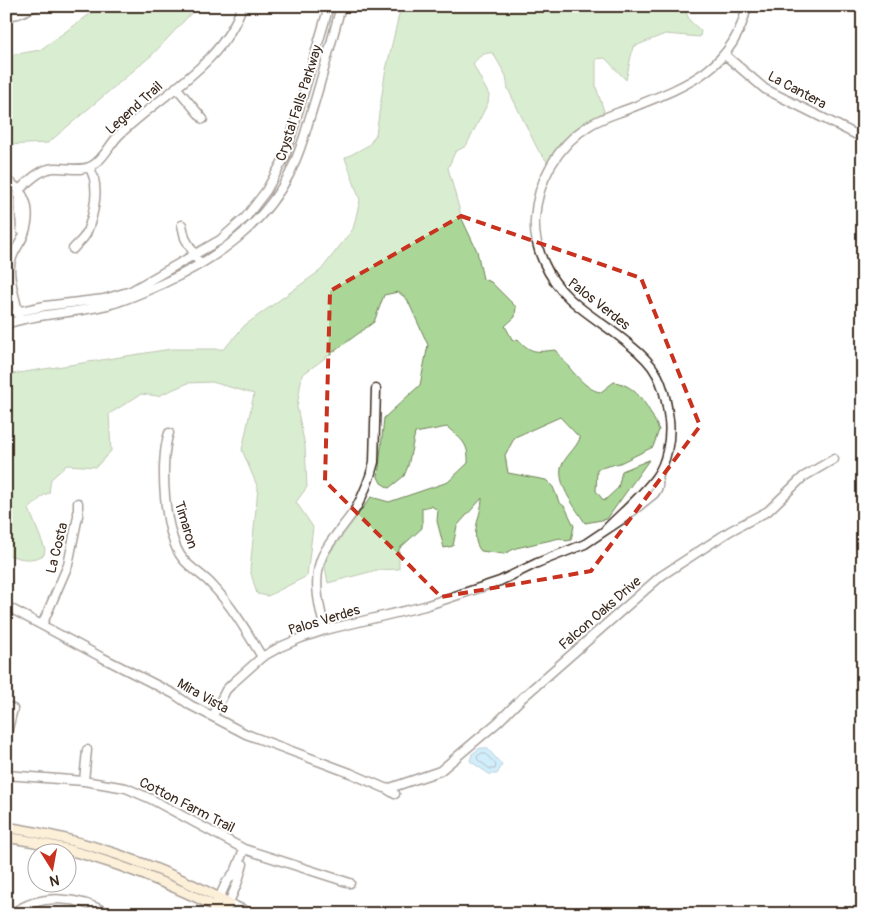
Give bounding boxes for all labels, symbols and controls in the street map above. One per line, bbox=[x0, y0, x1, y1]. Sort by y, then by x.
street label: Crystal Falls Parkway bbox=[272, 43, 326, 163]
street label: La Cantera bbox=[765, 67, 829, 113]
street label: Legend Trail bbox=[102, 78, 166, 138]
street label: Palos Verdes bbox=[565, 275, 634, 334]
street label: Timaron bbox=[171, 499, 201, 551]
street label: La Costa bbox=[42, 521, 72, 575]
street label: Falcon Oaks Drive bbox=[555, 573, 645, 653]
street label: Palos Verdes bbox=[286, 601, 363, 639]
street label: Mira Vista bbox=[174, 675, 232, 717]
street label: Cotton Farm Trail bbox=[136, 774, 238, 836]
north arrow bbox=[28, 842, 78, 892]
text: N bbox=[48, 871, 61, 890]

